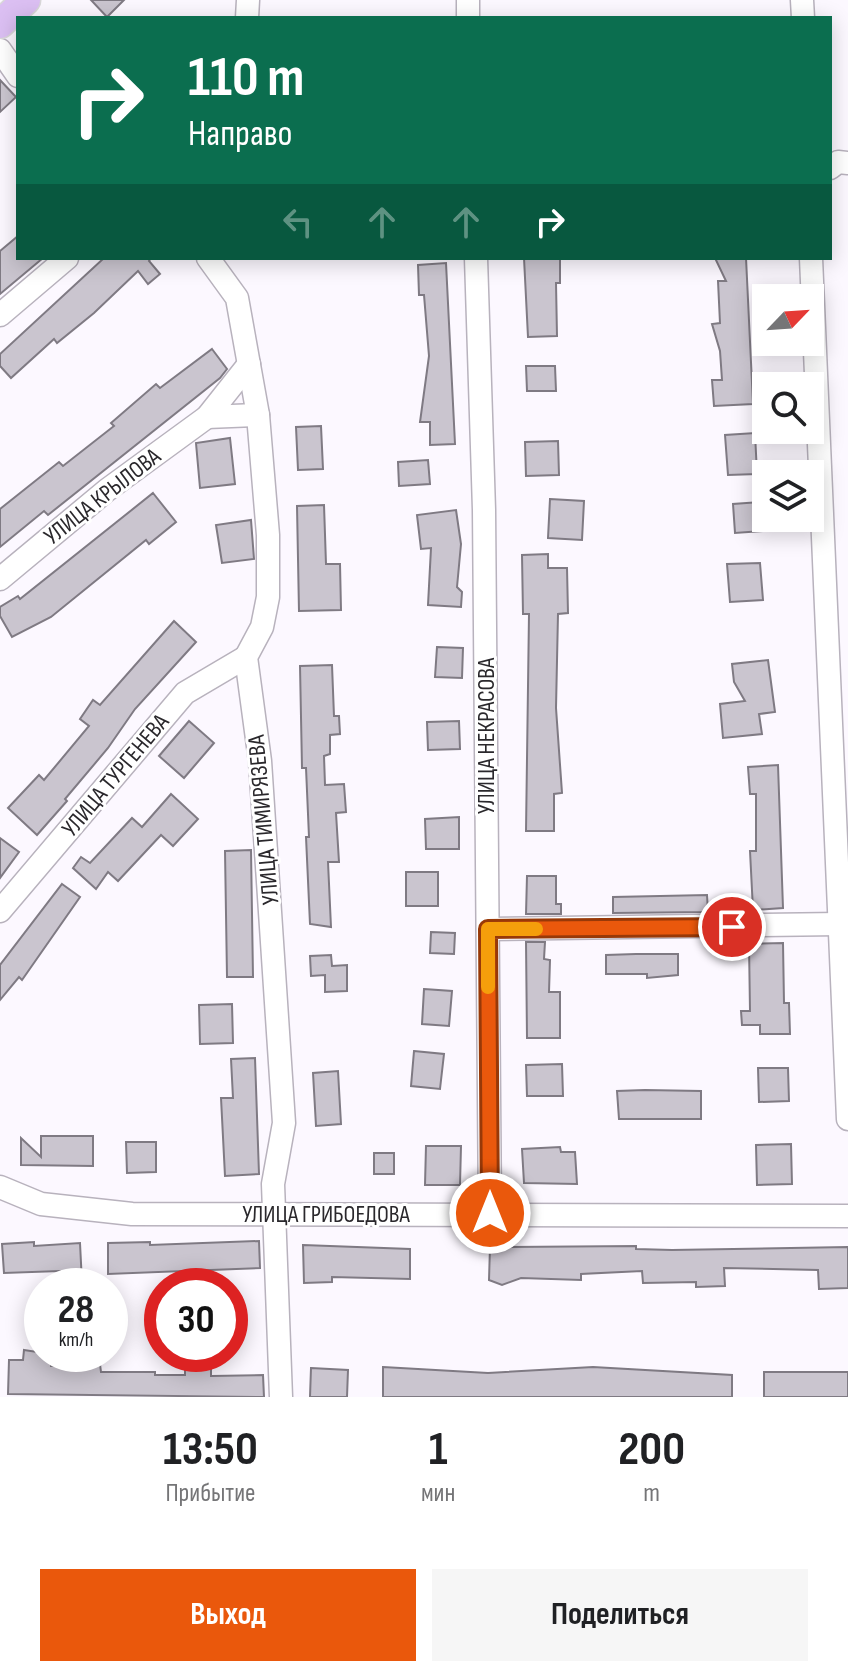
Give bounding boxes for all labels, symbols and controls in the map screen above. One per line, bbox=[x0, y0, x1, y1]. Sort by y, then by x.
text: 110 m bbox=[188, 45, 304, 112]
icon: right bbox=[56, 48, 160, 152]
text: Направо bbox=[188, 113, 292, 156]
icon: left bbox=[276, 200, 320, 244]
icon: ahead bbox=[360, 200, 404, 244]
icon: ahead bbox=[444, 200, 488, 244]
icon: right bbox=[528, 200, 572, 244]
north arrow bbox=[752, 284, 824, 356]
map controls bbox=[752, 284, 824, 532]
button: search bbox=[752, 372, 824, 444]
street label: УЛИЦА КРЫЛОВА bbox=[38, 441, 167, 551]
button: layers bbox=[752, 460, 824, 532]
street label: УЛИЦА НЕКРАСОВА bbox=[472, 657, 501, 814]
street label: УЛИЦА ТУРГЕНЕВА bbox=[56, 707, 176, 843]
street label: УЛИЦА ТИМИРЯЗЕВА bbox=[242, 733, 285, 906]
pin bbox=[698, 893, 766, 961]
icon: arrive bbox=[710, 905, 754, 949]
position arrow bbox=[448, 1171, 532, 1255]
street label: УЛИЦА ГРИБОЕДОВА bbox=[242, 1200, 410, 1229]
speed limit sign: 30 bbox=[144, 1268, 248, 1372]
text: 28 bbox=[58, 1286, 94, 1334]
text: km/h bbox=[59, 1328, 93, 1352]
text: 13:50 bbox=[163, 1421, 258, 1478]
text: 1 bbox=[429, 1421, 448, 1478]
text: 200 bbox=[618, 1421, 685, 1478]
text: Прибытие bbox=[165, 1478, 255, 1509]
text: мин bbox=[421, 1478, 455, 1509]
text: m bbox=[643, 1478, 660, 1509]
button: Выход bbox=[40, 1569, 416, 1661]
button: Поделиться bbox=[432, 1569, 808, 1661]

